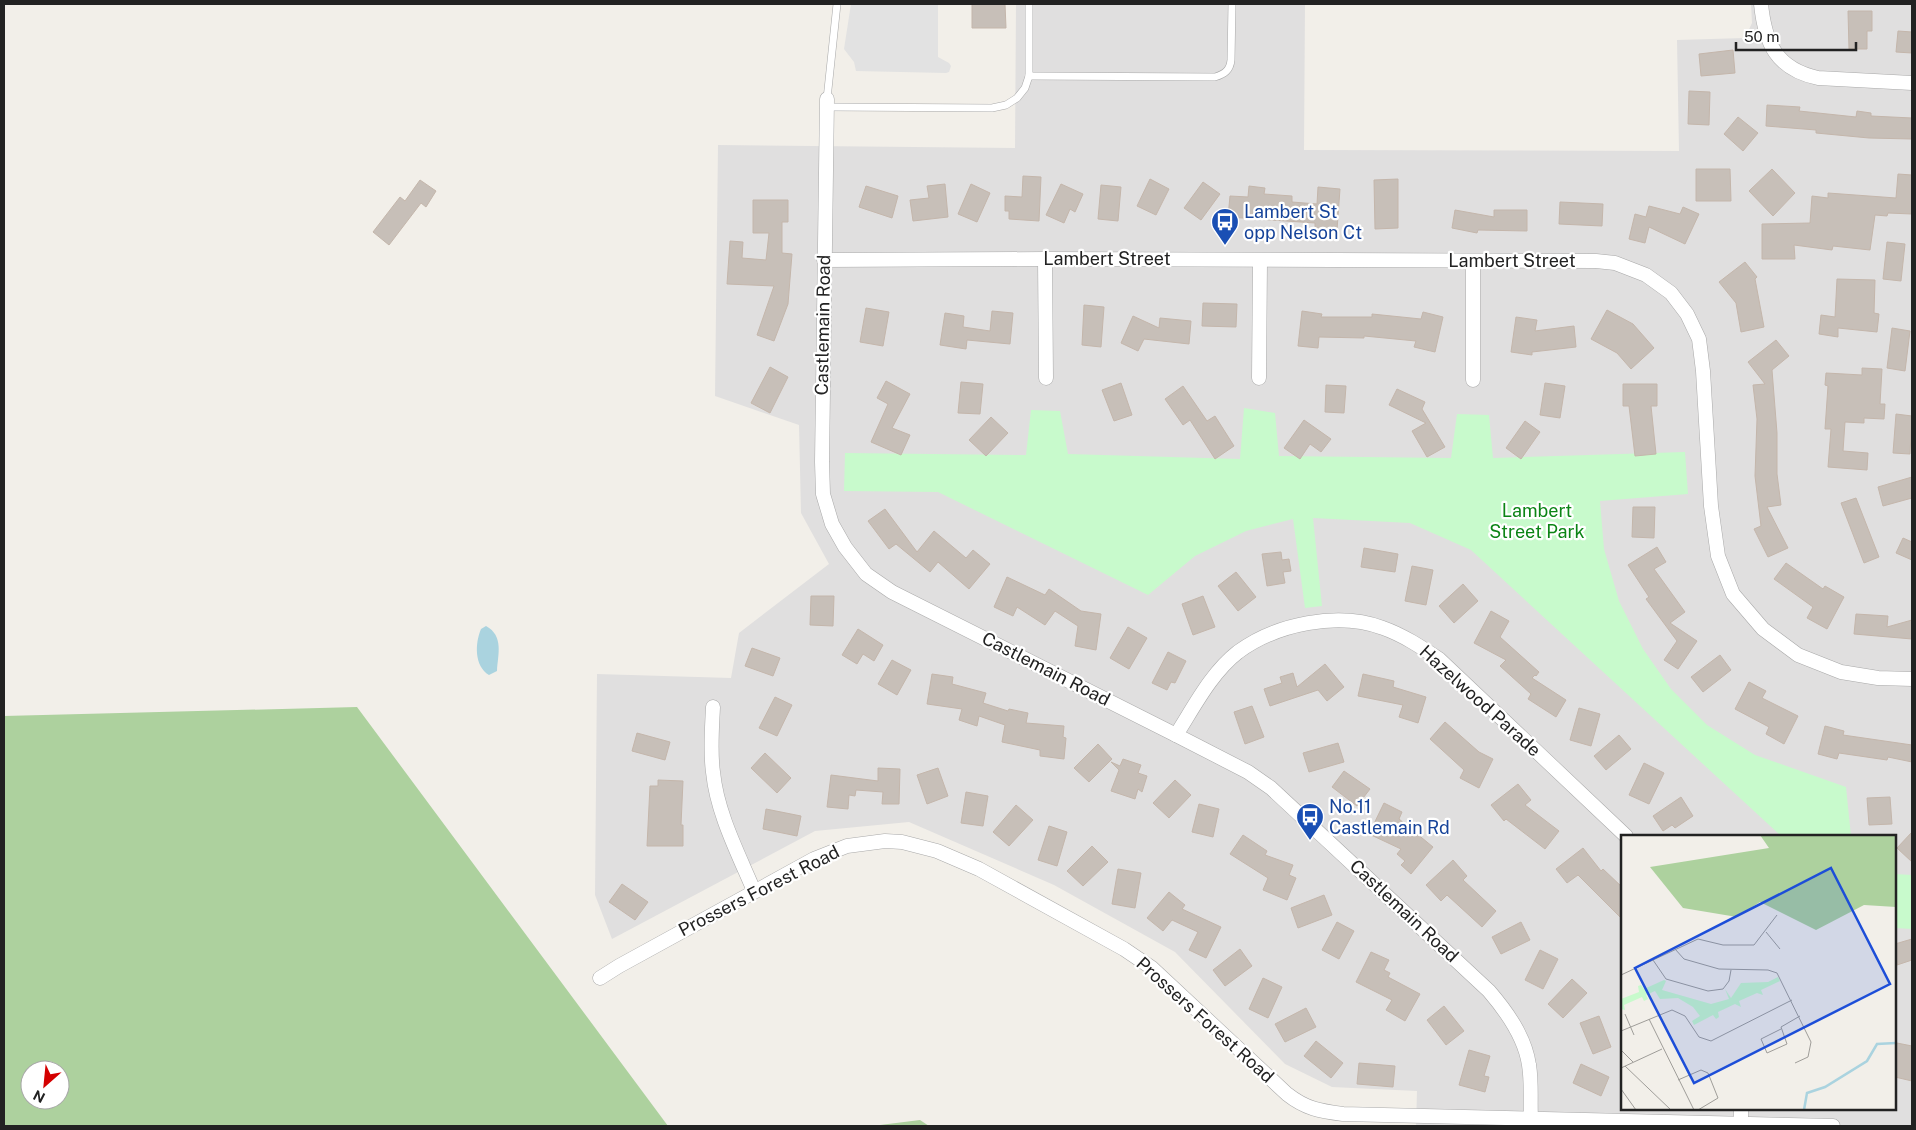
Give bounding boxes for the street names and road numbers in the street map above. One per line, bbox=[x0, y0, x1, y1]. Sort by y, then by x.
street label: Lambert Street bbox=[1043, 248, 1171, 269]
street label: Lambert Street bbox=[1448, 250, 1576, 271]
street label: Castlemain Road bbox=[811, 254, 834, 396]
street label: Castlemain Road bbox=[979, 627, 1114, 710]
street label: Hazelwood Parade bbox=[1415, 641, 1545, 761]
street label: Prossers Forest Road bbox=[675, 841, 843, 940]
street label: Castlemain Road bbox=[1346, 855, 1463, 966]
street label: Prossers Forest Road bbox=[1132, 952, 1278, 1087]

